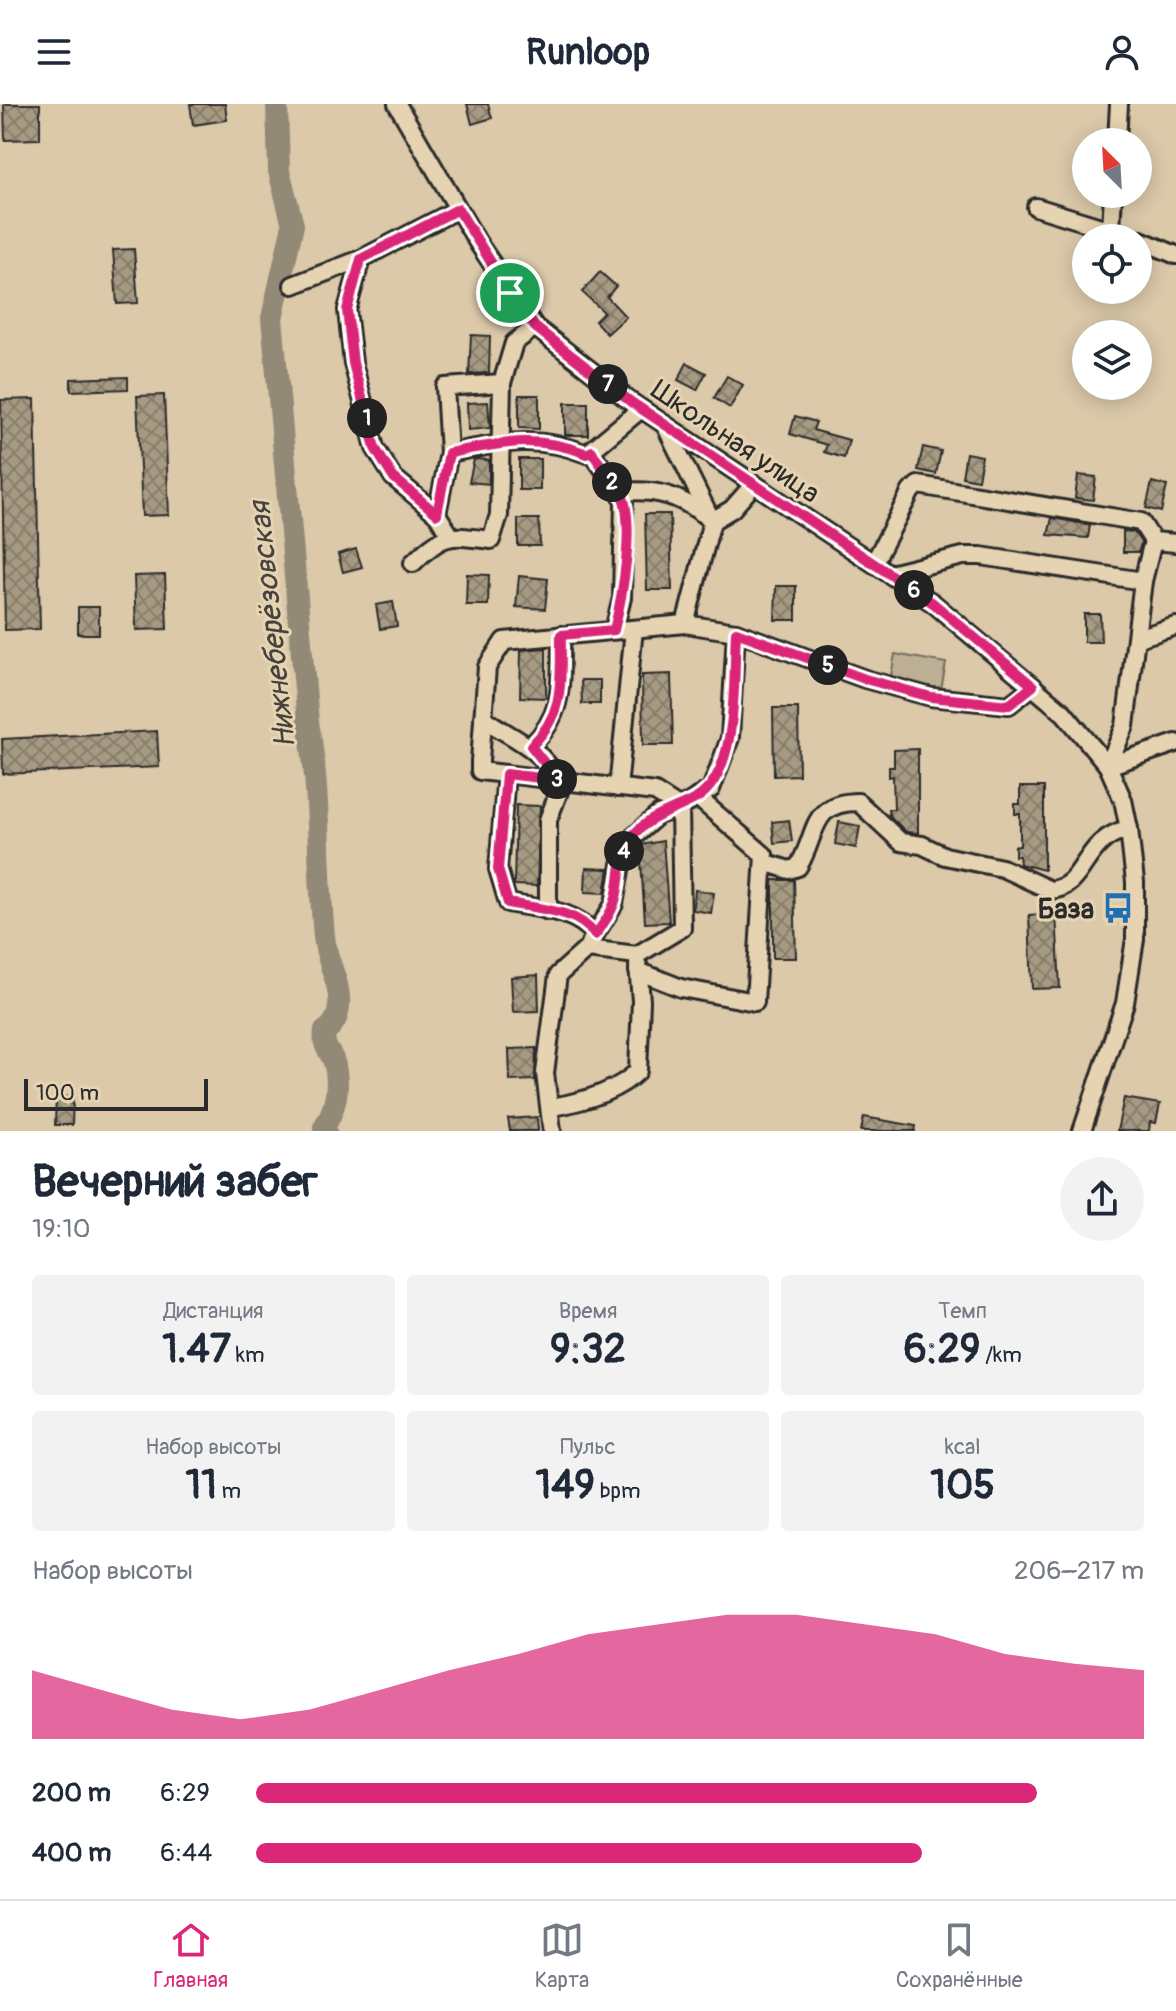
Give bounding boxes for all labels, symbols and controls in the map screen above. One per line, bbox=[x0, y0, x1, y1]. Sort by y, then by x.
icon: menu bbox=[32, 30, 76, 74]
text: Runloop bbox=[526, 30, 650, 75]
icon: person bbox=[1100, 30, 1144, 74]
north arrow bbox=[1072, 128, 1152, 208]
map controls bbox=[1072, 128, 1152, 400]
button: locate bbox=[1072, 224, 1152, 304]
pin bbox=[476, 259, 544, 327]
icon: arrive bbox=[488, 271, 532, 315]
button: layers bbox=[1072, 320, 1152, 400]
pin: 7 bbox=[588, 364, 628, 404]
text: 7 bbox=[602, 370, 614, 398]
street label: Школьная улица bbox=[644, 373, 826, 512]
pin: 1 bbox=[347, 398, 387, 438]
text: 1 bbox=[363, 404, 371, 432]
pin: 2 bbox=[592, 462, 632, 502]
text: 2 bbox=[606, 468, 618, 496]
water label: Нижнеберёзовская bbox=[241, 497, 304, 750]
pin: 6 bbox=[894, 570, 934, 610]
text: 6 bbox=[908, 576, 920, 604]
pin: 5 bbox=[808, 645, 848, 685]
text: 5 bbox=[822, 651, 834, 679]
pin: 3 bbox=[537, 759, 577, 799]
text: 3 bbox=[551, 765, 563, 793]
pin: 4 bbox=[604, 831, 644, 871]
text: 4 bbox=[618, 837, 630, 865]
bus stop icon: База bbox=[1101, 891, 1135, 925]
place label: База bbox=[1038, 892, 1094, 927]
scale bar bbox=[24, 1075, 208, 1111]
text: 100 m bbox=[36, 1079, 99, 1107]
text: Вечерний забег bbox=[32, 1155, 318, 1210]
button: share bbox=[1060, 1157, 1144, 1241]
text: 19:10 bbox=[32, 1213, 90, 1245]
text: Дистанция bbox=[163, 1297, 263, 1325]
text: Время bbox=[559, 1297, 617, 1325]
text: Темп bbox=[938, 1297, 987, 1325]
text: 1.47 bbox=[162, 1325, 231, 1374]
text: 9:32 bbox=[550, 1325, 626, 1374]
text: 6:29 bbox=[904, 1325, 980, 1374]
text: km bbox=[231, 1341, 264, 1369]
text: /km bbox=[980, 1341, 1022, 1369]
text: Набор высоты bbox=[145, 1433, 281, 1461]
text: Пульс bbox=[560, 1433, 616, 1461]
text: kcal bbox=[945, 1433, 981, 1461]
text: 11 bbox=[186, 1461, 217, 1510]
text: 149 bbox=[536, 1461, 595, 1510]
text: 105 bbox=[930, 1461, 995, 1510]
text: m bbox=[217, 1477, 241, 1505]
text: bpm bbox=[595, 1477, 640, 1505]
text: Набор высоты bbox=[32, 1555, 193, 1587]
text: 206–217 m bbox=[1014, 1555, 1144, 1587]
text: 200 m bbox=[32, 1777, 111, 1809]
text: 6:29 bbox=[160, 1777, 210, 1809]
text: 400 m bbox=[32, 1837, 111, 1869]
text: 6:44 bbox=[160, 1837, 212, 1869]
tab: Главная bbox=[153, 1918, 228, 1994]
tab: Карта bbox=[535, 1918, 589, 1994]
tab: Сохранённые bbox=[896, 1918, 1023, 1994]

